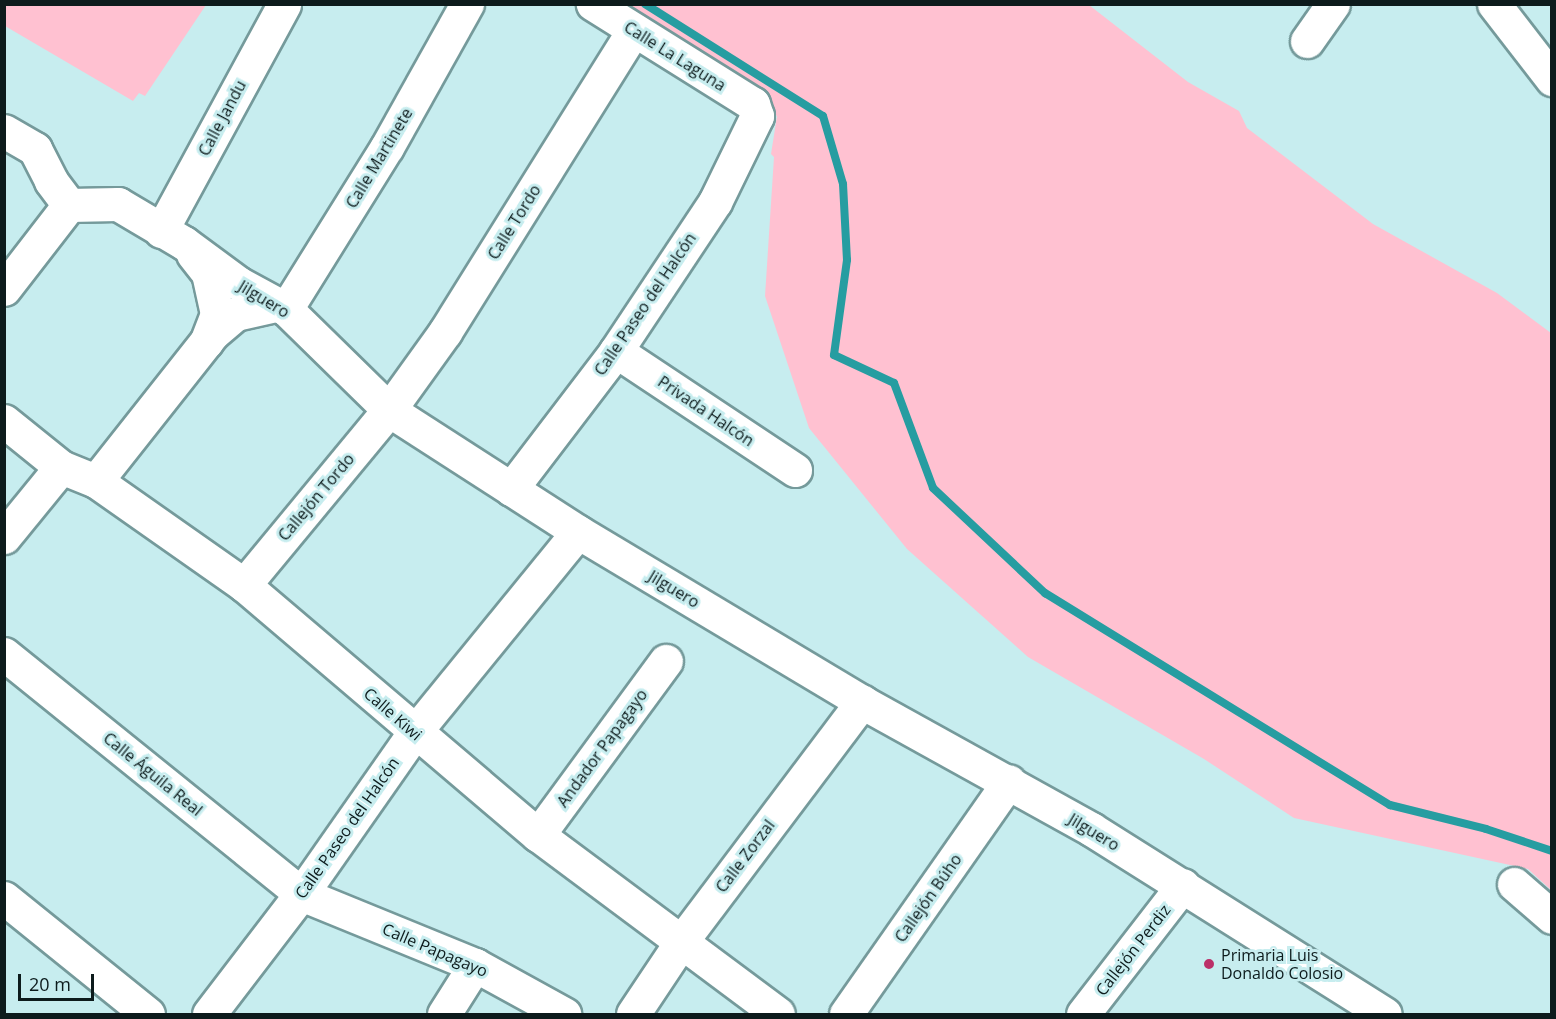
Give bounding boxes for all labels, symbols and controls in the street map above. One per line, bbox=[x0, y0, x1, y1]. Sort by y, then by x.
street label: Calle La Laguna bbox=[621, 17, 729, 95]
street label: Calle Jandu bbox=[194, 77, 250, 159]
street label: Calle Martinete bbox=[342, 105, 416, 211]
street label: Calle Tordo bbox=[483, 181, 545, 263]
street label: Calle Paseo del Halcón bbox=[590, 229, 700, 379]
street label: Jilguero bbox=[235, 276, 293, 322]
street label: Privada Halcón bbox=[654, 372, 758, 450]
street label: Callejón Tordo bbox=[274, 449, 358, 545]
street label: Jilguero bbox=[645, 566, 703, 612]
street label: Calle Kiwi bbox=[360, 684, 426, 744]
street label: Andador Papagayo bbox=[553, 685, 651, 811]
street label: Calle Águila Real bbox=[100, 728, 206, 820]
street label: Calle Paseo del Halcón bbox=[291, 754, 403, 902]
street label: Jilguero bbox=[1065, 809, 1123, 855]
street label: Calle Zorzal bbox=[711, 816, 779, 896]
street label: Callejón Búho bbox=[891, 850, 965, 946]
street label: Callejón Perdiz bbox=[1092, 901, 1174, 999]
street label: Calle Papagayo bbox=[379, 919, 491, 981]
place label: Primaria Luis Donaldo Colosio bbox=[1221, 945, 1343, 983]
marker: Primaria Luis Donaldo Colosio bbox=[1202, 957, 1216, 971]
scale bar bbox=[21, 962, 98, 1000]
text: 20 m bbox=[29, 972, 71, 996]

